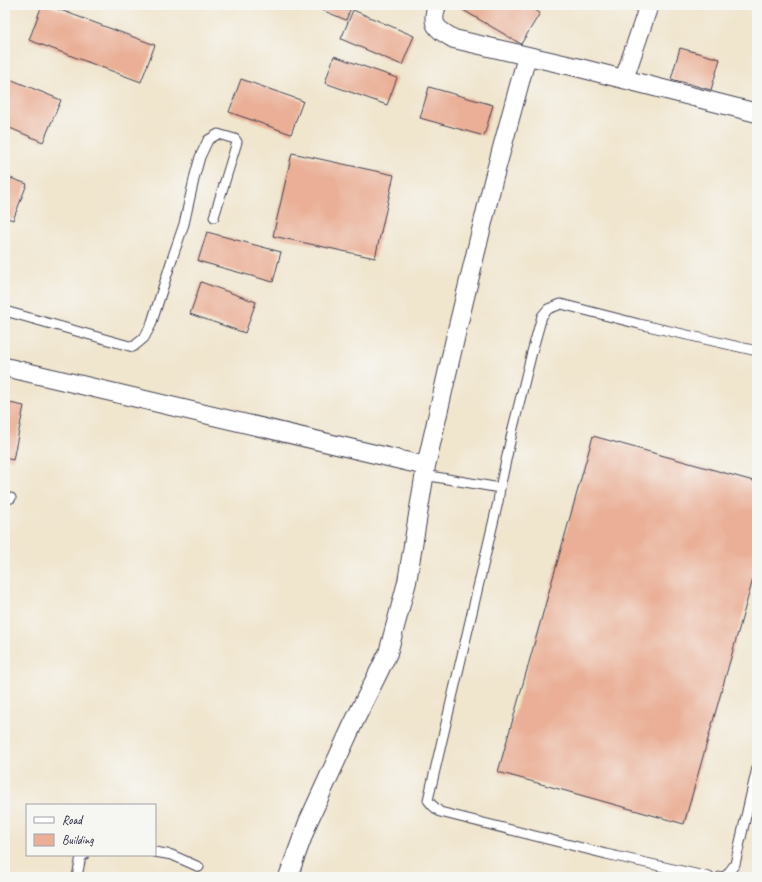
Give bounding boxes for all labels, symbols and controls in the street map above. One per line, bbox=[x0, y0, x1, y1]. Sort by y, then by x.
legend bbox=[26, 804, 156, 856]
text: Road bbox=[62, 812, 84, 828]
text: Building bbox=[62, 832, 94, 848]

